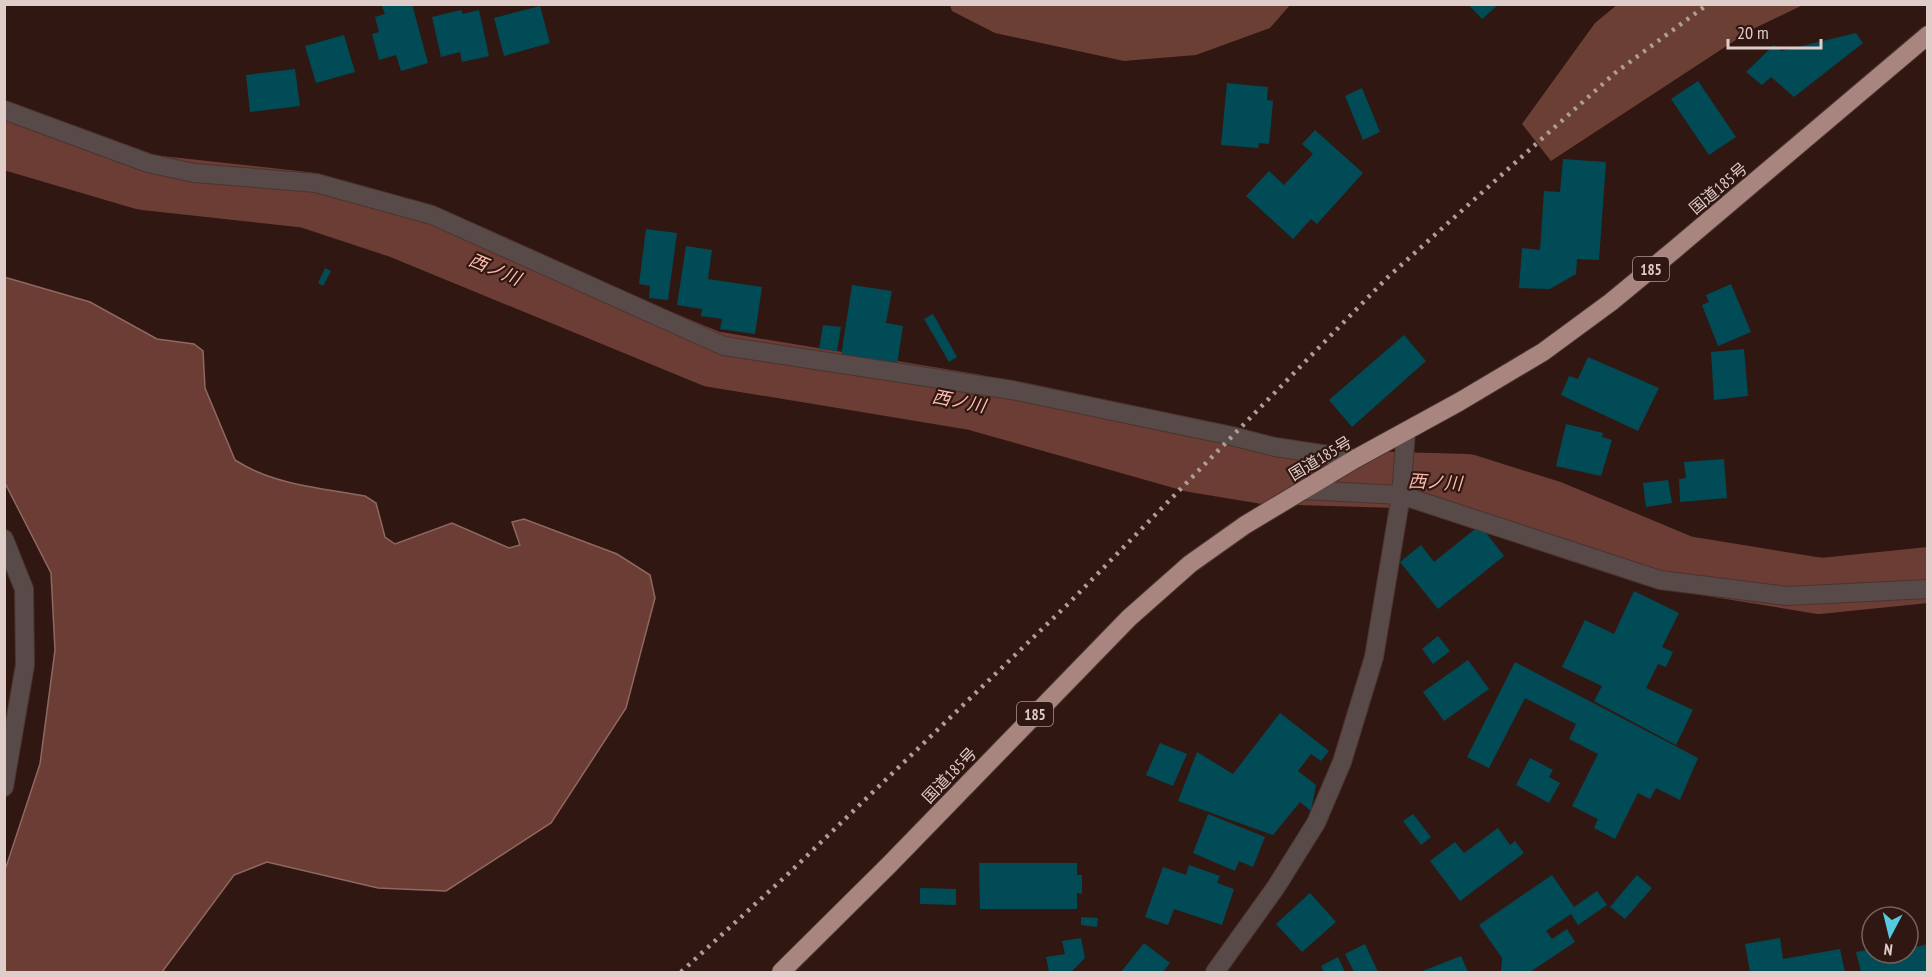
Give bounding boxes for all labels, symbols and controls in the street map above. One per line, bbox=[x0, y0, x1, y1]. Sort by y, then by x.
scale bar bbox=[1728, 12, 1821, 50]
text: 20 m bbox=[1737, 21, 1769, 44]
street label: 国道185号 bbox=[1685, 158, 1751, 218]
water label: 西ノ川 bbox=[466, 248, 526, 291]
road number: 185 bbox=[1633, 257, 1669, 281]
water label: 西ノ川 bbox=[930, 385, 990, 418]
street label: 国道185号 bbox=[1285, 432, 1355, 484]
water label: 西ノ川 bbox=[1407, 469, 1465, 495]
road number: 185 bbox=[1017, 702, 1053, 726]
street label: 国道185号 bbox=[918, 743, 980, 807]
north arrow bbox=[1860, 905, 1920, 965]
text: N bbox=[1883, 939, 1894, 960]

